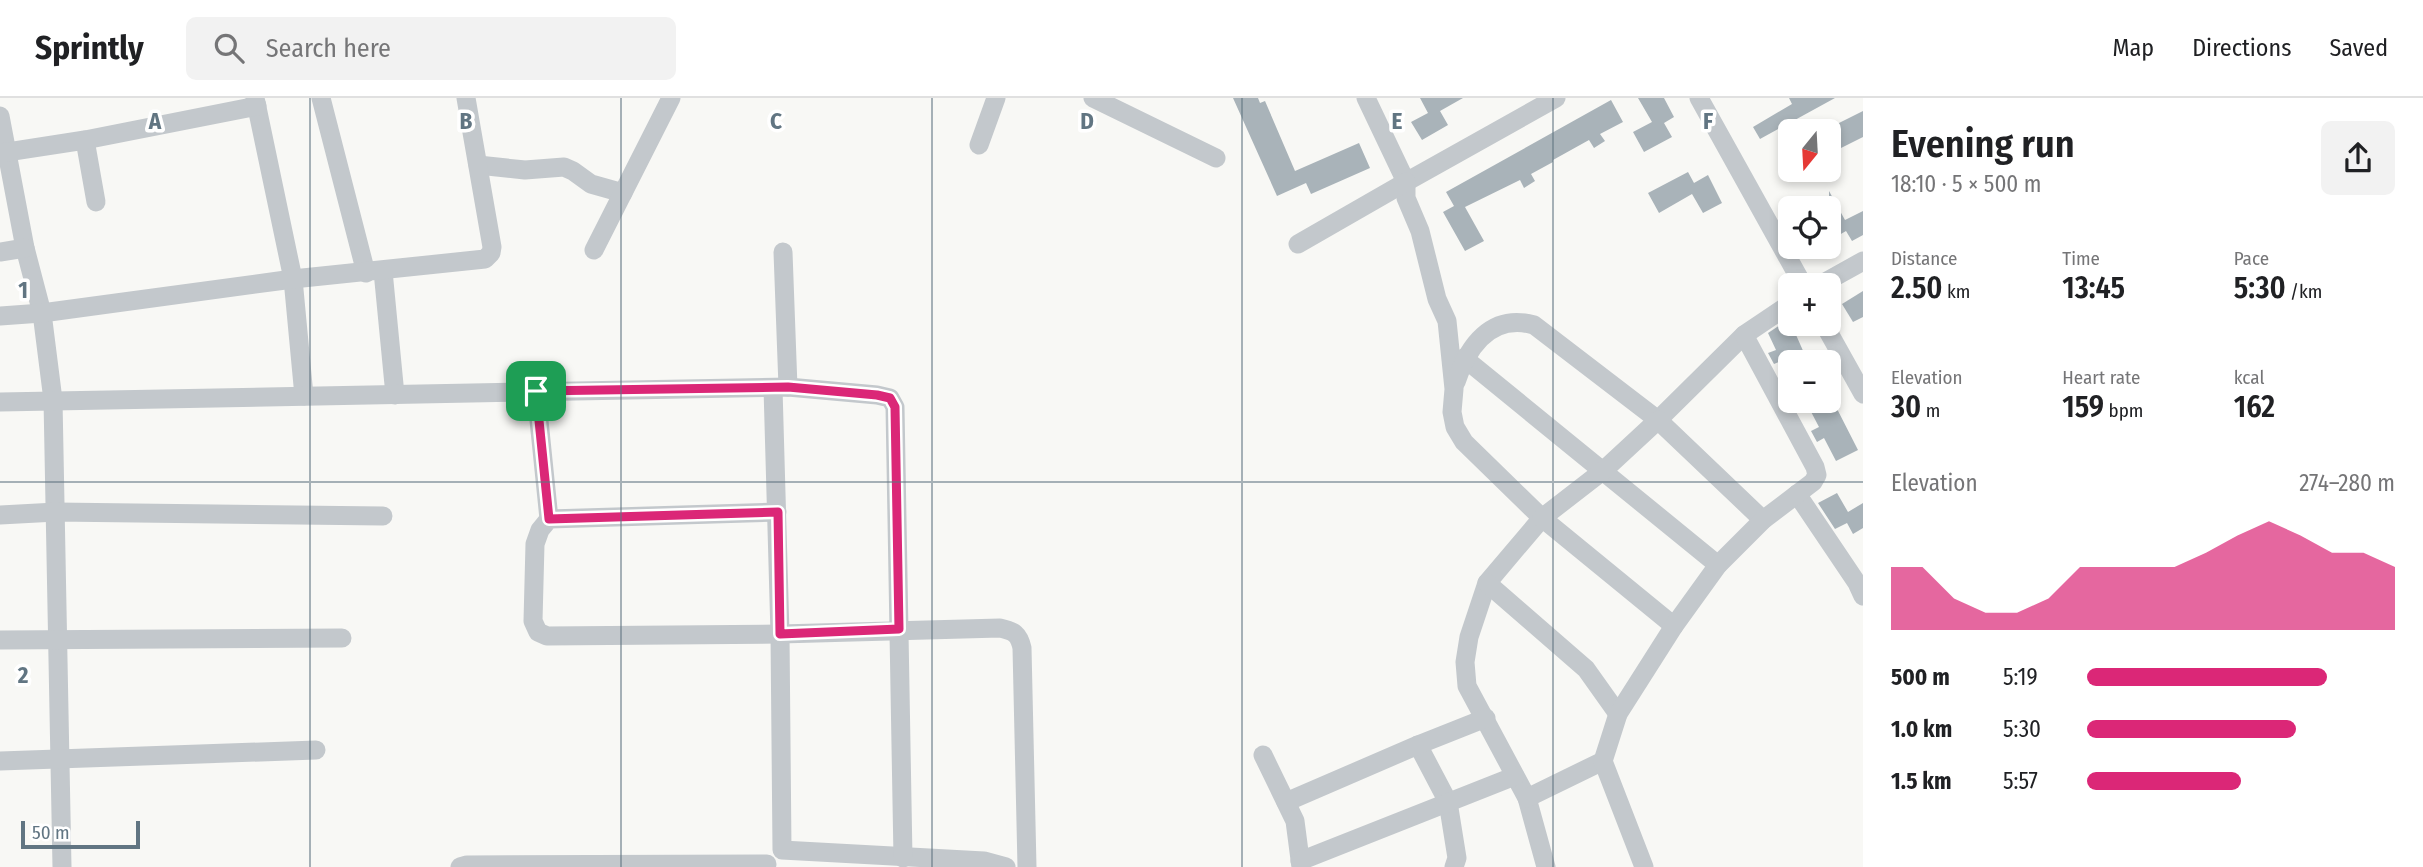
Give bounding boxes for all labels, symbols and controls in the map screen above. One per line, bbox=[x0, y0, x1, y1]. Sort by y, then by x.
search box bbox=[186, 17, 676, 80]
text: Sprintly bbox=[35, 28, 144, 68]
icon: search bbox=[210, 29, 248, 67]
text: Search here bbox=[266, 33, 391, 64]
text: Map bbox=[2113, 34, 2154, 62]
text: Directions bbox=[2192, 34, 2291, 62]
text: Saved bbox=[2329, 34, 2388, 62]
text: A bbox=[148, 107, 162, 135]
text: B bbox=[460, 107, 473, 135]
text: C bbox=[770, 107, 782, 135]
text: D bbox=[1080, 107, 1094, 135]
text: E bbox=[1392, 107, 1403, 135]
text: F bbox=[1703, 107, 1713, 135]
north arrow bbox=[1778, 119, 1841, 182]
map controls bbox=[1778, 119, 1841, 413]
text: Evening run bbox=[1891, 121, 2075, 167]
button: share bbox=[2321, 121, 2395, 195]
text: 18:10 · 5 × 500 m bbox=[1891, 170, 2041, 198]
button: locate bbox=[1778, 196, 1841, 259]
text: Distance bbox=[1891, 247, 1958, 270]
text: Time bbox=[2062, 247, 2100, 270]
text: Pace bbox=[2234, 247, 2269, 270]
text: 2.50 bbox=[1891, 270, 1943, 306]
text: 13:45 bbox=[2062, 270, 2125, 306]
text: 5:30 bbox=[2234, 270, 2286, 306]
button: + bbox=[1778, 273, 1841, 336]
text: 1 bbox=[18, 276, 28, 304]
text: km bbox=[1943, 280, 1970, 303]
text: /km bbox=[2286, 280, 2322, 303]
button: − bbox=[1778, 350, 1841, 413]
pin bbox=[506, 361, 566, 421]
text: Elevation bbox=[1891, 366, 1963, 389]
text: Heart rate bbox=[2062, 366, 2140, 389]
text: kcal bbox=[2234, 366, 2264, 389]
icon: arrive bbox=[517, 372, 555, 410]
text: 30 bbox=[1891, 389, 1921, 425]
text: 159 bbox=[2062, 389, 2104, 425]
text: 162 bbox=[2234, 389, 2275, 425]
text: m bbox=[1921, 399, 1940, 422]
text: bpm bbox=[2104, 399, 2143, 422]
text: Elevation bbox=[1891, 469, 1978, 497]
text: 274–280 m bbox=[2299, 469, 2395, 497]
text: 2 bbox=[17, 661, 29, 689]
text: 500 m bbox=[1891, 663, 1950, 691]
text: 5:19 bbox=[2003, 663, 2038, 691]
text: 1.0 km bbox=[1891, 715, 1952, 743]
text: 5:30 bbox=[2003, 715, 2041, 743]
text: 1.5 km bbox=[1891, 767, 1952, 795]
text: 5:57 bbox=[2003, 767, 2038, 795]
scale bar bbox=[21, 818, 140, 850]
text: 50 m bbox=[32, 821, 70, 844]

